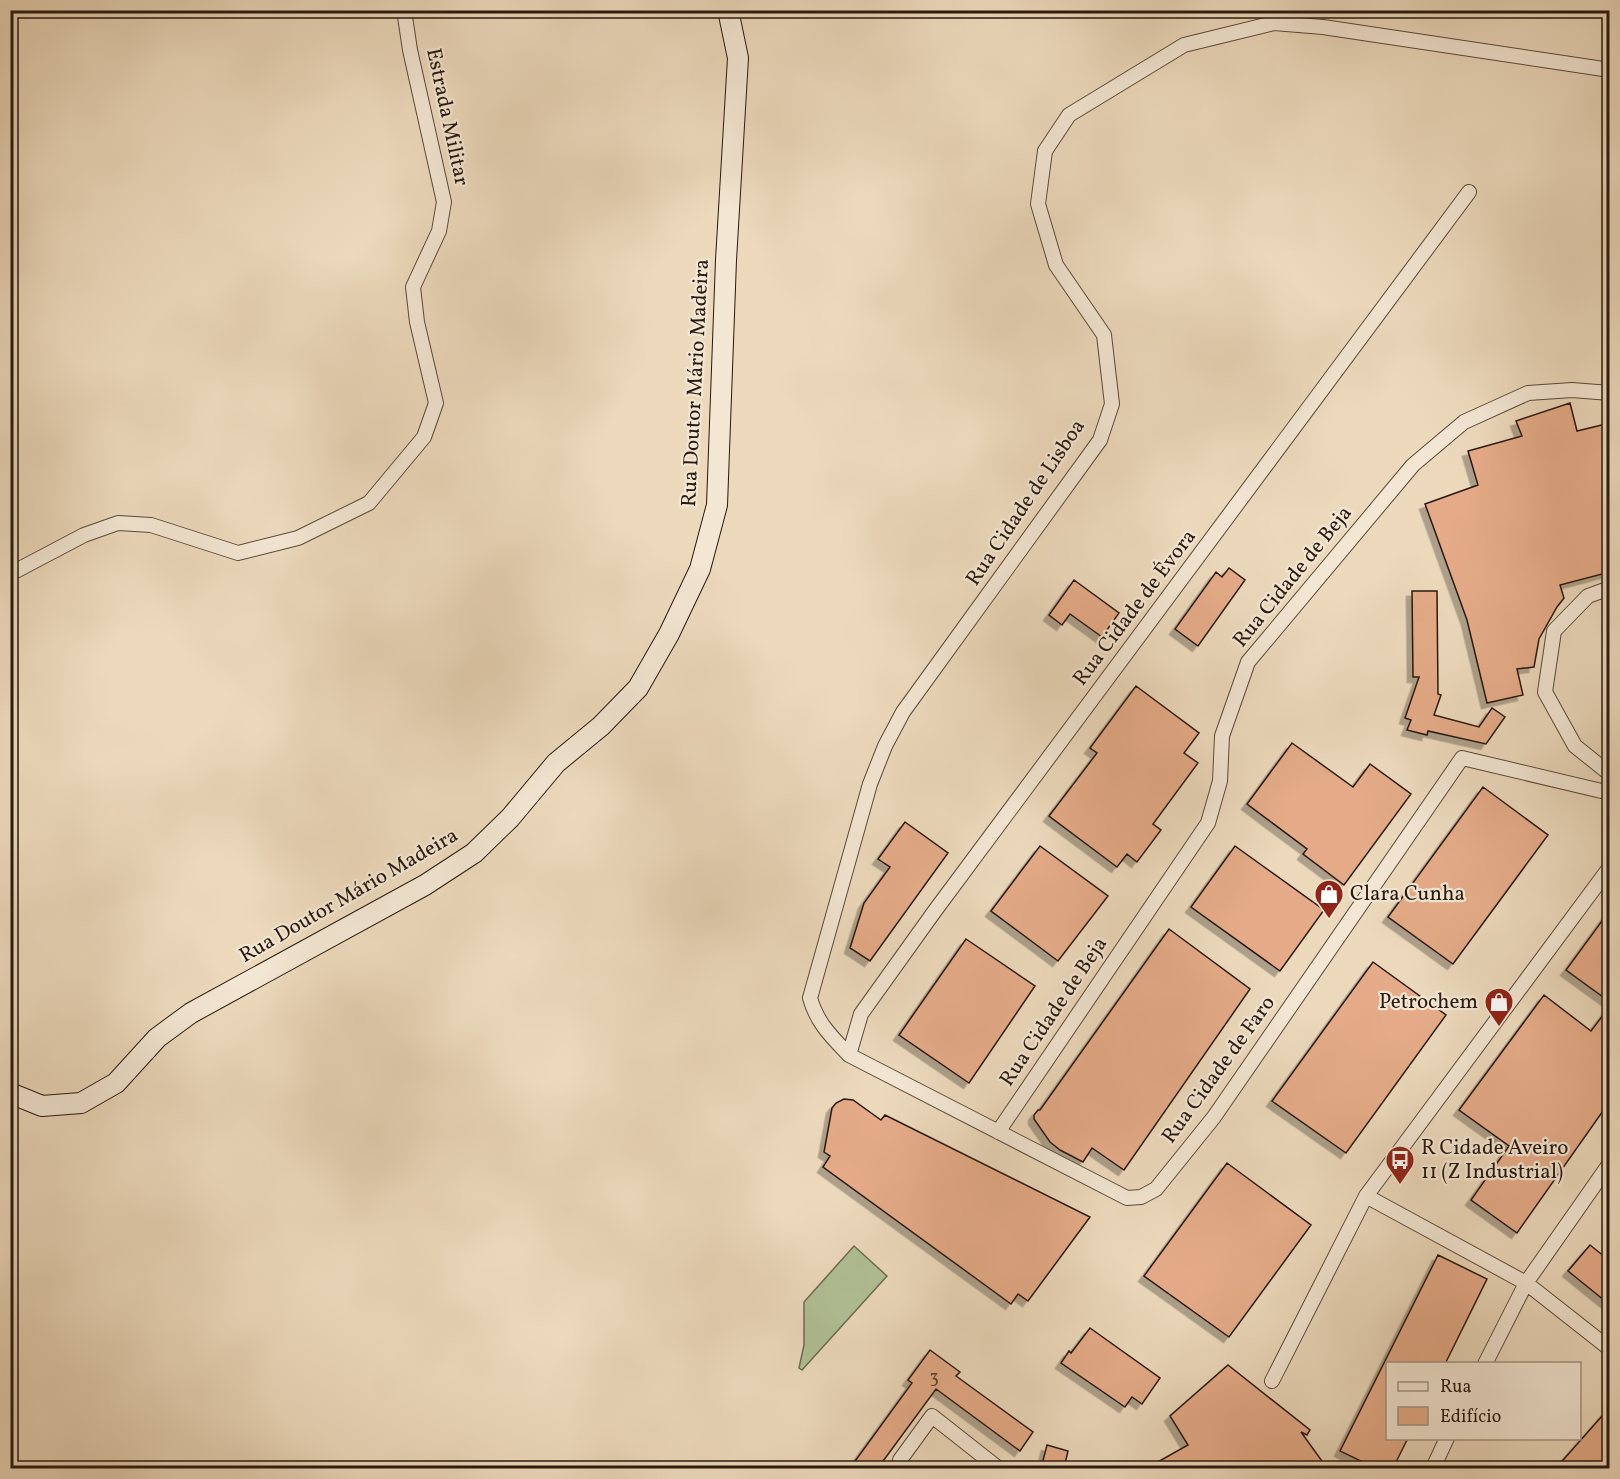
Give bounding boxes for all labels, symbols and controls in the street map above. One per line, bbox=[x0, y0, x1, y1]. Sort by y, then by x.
street label: Estrada Militar bbox=[418, 46, 476, 189]
street label: Rua Doutor Mário Madeira bbox=[675, 258, 717, 508]
street label: Rua Cidade de Lisboa bbox=[959, 414, 1093, 592]
street label: Rua Cidade de Beja bbox=[1227, 500, 1359, 654]
street label: Rua Cidade de Évora bbox=[1067, 524, 1203, 692]
street label: Rua Doutor Mário Madeira bbox=[234, 821, 464, 971]
shop icon: Clara Cunha bbox=[1313, 878, 1345, 920]
place label: Clara Cunha bbox=[1350, 880, 1465, 909]
street label: Rua Cidade de Beja bbox=[993, 931, 1115, 1093]
shop icon: Petrochem bbox=[1483, 986, 1515, 1028]
place label: Petrochem bbox=[1379, 988, 1478, 1017]
street label: Rua Cidade de Faro bbox=[1155, 990, 1283, 1150]
place label: R Cidade Aveiro 11 (Z Industrial) bbox=[1421, 1134, 1569, 1187]
bus stop icon: R Cidade Aveiro 11 (Z Industrial) bbox=[1384, 1144, 1416, 1186]
legend bbox=[1386, 1362, 1581, 1440]
house number: 3 bbox=[929, 1366, 939, 1391]
text: Rua bbox=[1440, 1375, 1471, 1400]
text: Edifício bbox=[1440, 1405, 1501, 1430]

